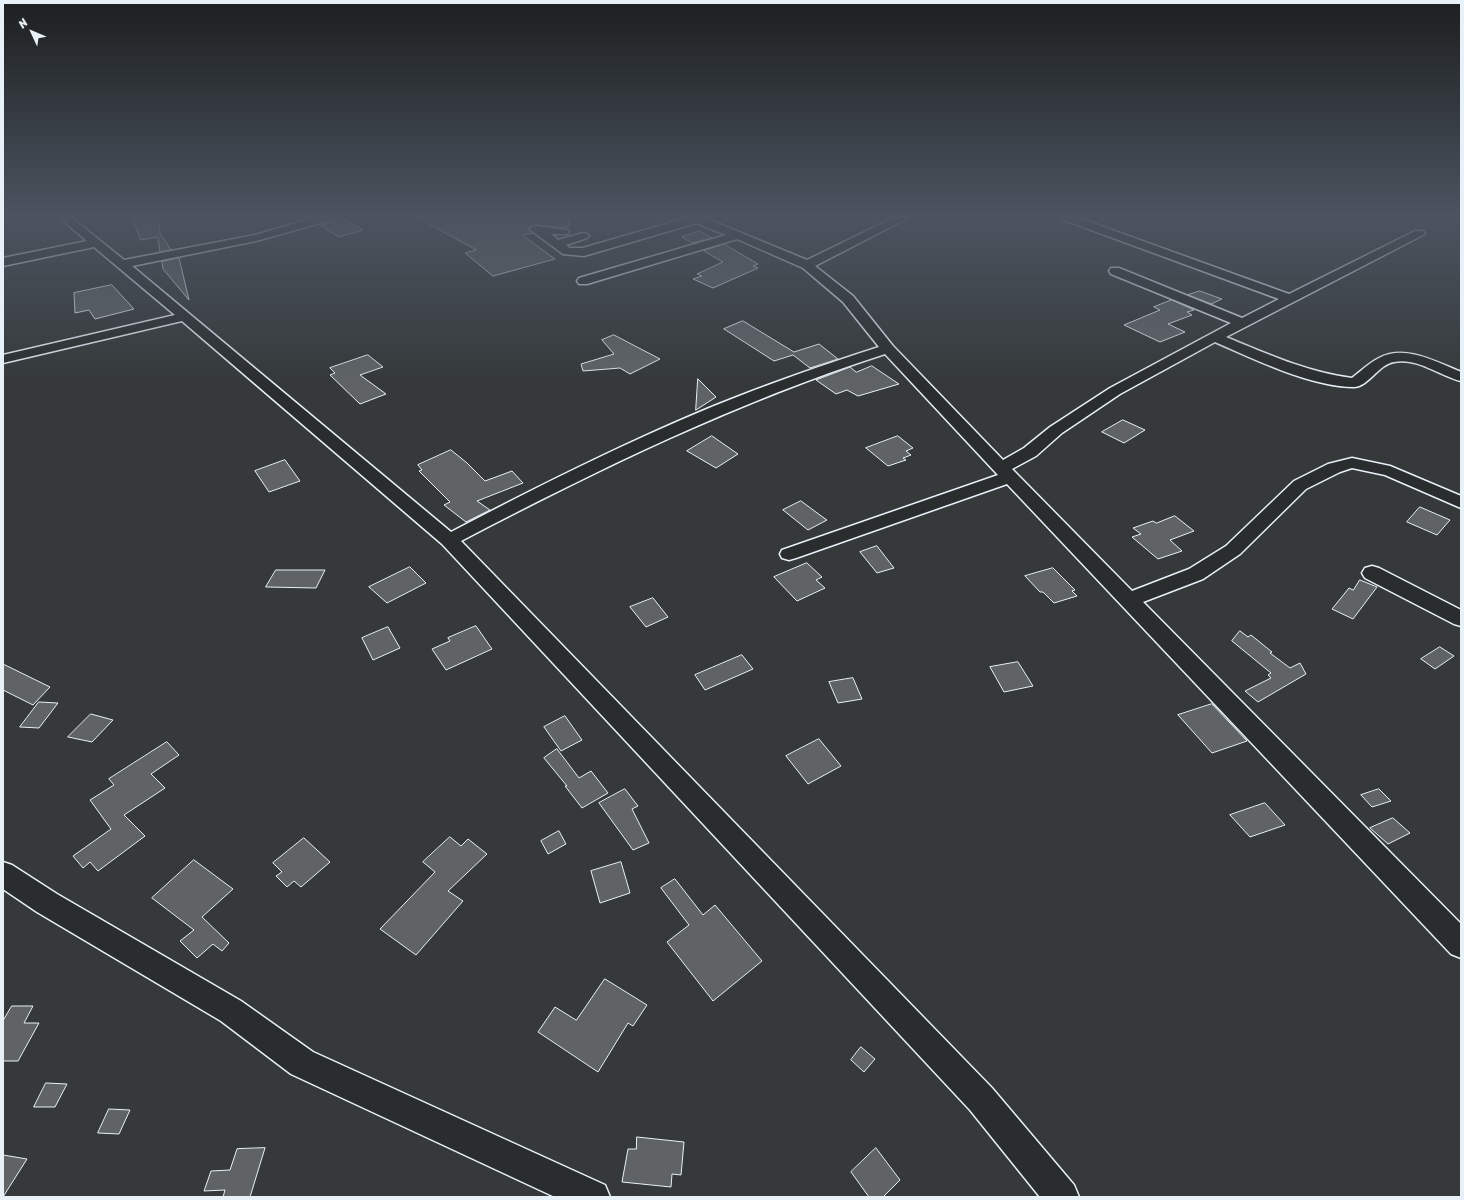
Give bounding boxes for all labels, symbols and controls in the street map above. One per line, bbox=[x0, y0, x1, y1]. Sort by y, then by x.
north arrow bbox=[12, 12, 52, 52]
text: N bbox=[14, 14, 32, 33]

